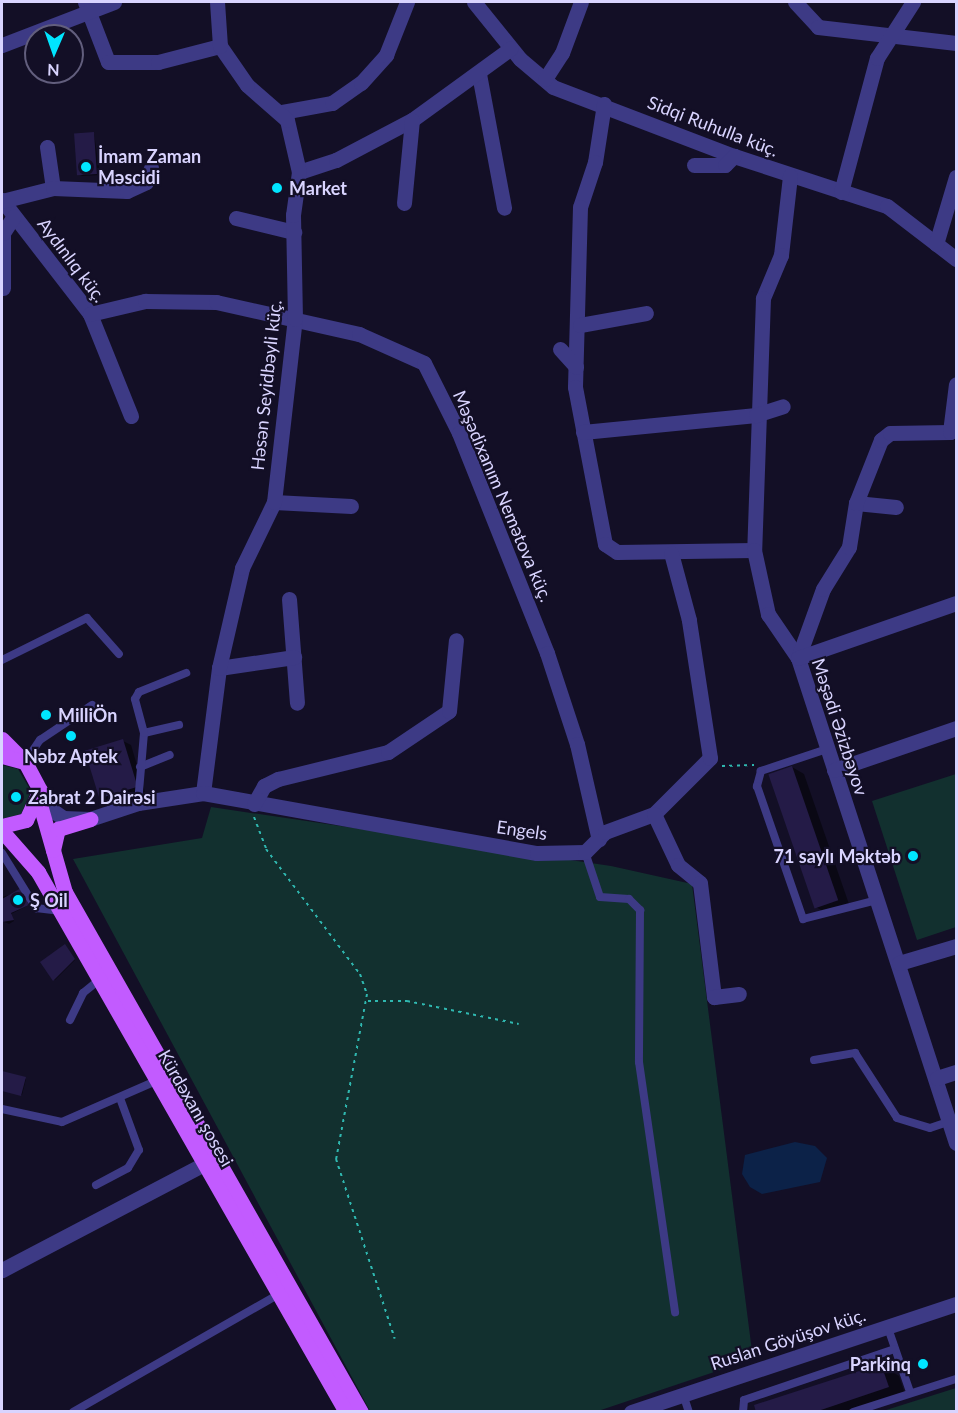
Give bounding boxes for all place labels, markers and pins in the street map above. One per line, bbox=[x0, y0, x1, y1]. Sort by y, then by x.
place label: İmam Zaman Məscidi bbox=[98, 146, 201, 188]
marker: İmam Zaman Məscidi bbox=[79, 160, 93, 174]
place label: Market bbox=[289, 177, 347, 199]
marker: Market bbox=[270, 181, 284, 195]
place label: MilliÖn bbox=[58, 704, 117, 726]
marker: MilliÖn bbox=[39, 708, 53, 722]
marker: Nəbz Aptek bbox=[64, 729, 78, 743]
place label: Nəbz Aptek bbox=[24, 745, 118, 767]
place label: Zabrat 2 Dairəsi bbox=[28, 786, 156, 808]
marker: Zabrat 2 Dairəsi bbox=[9, 790, 23, 804]
place label: 71 saylı Məktəb bbox=[773, 845, 901, 867]
marker: 71 saylı Məktəb bbox=[906, 849, 920, 863]
place label: Ş Oil bbox=[30, 889, 68, 911]
marker: Ş Oil bbox=[11, 893, 25, 907]
place label: Parkinq bbox=[850, 1353, 911, 1375]
marker: Parkinq bbox=[916, 1357, 930, 1371]

